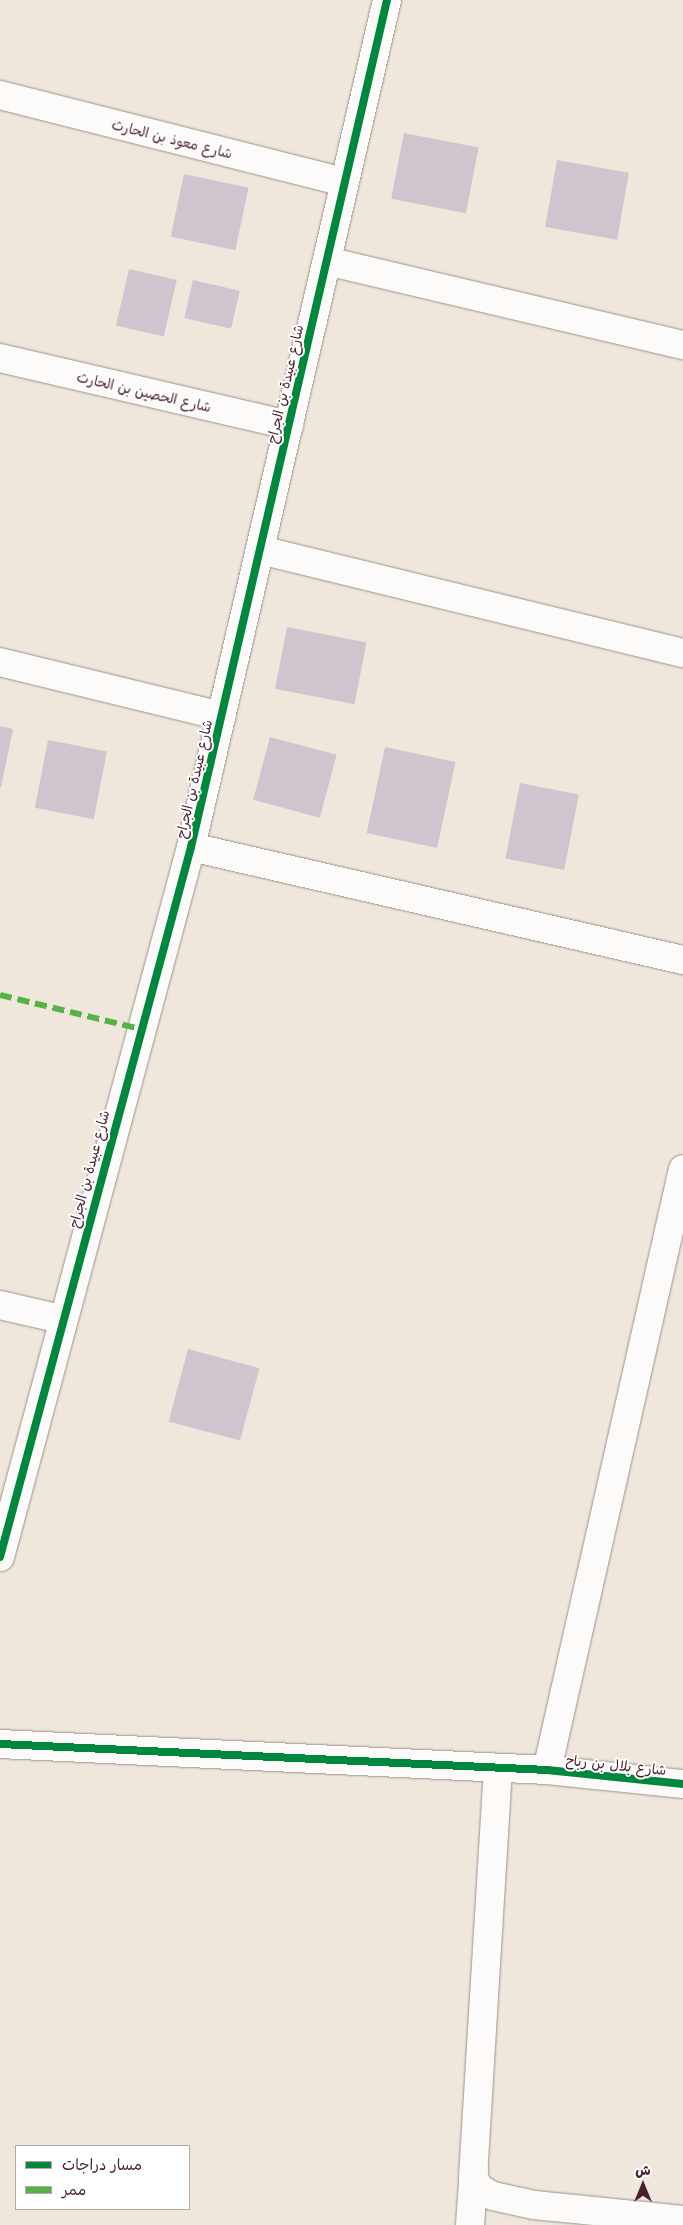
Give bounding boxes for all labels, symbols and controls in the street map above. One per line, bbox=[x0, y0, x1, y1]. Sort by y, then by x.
street label: شارع معوذ بن الحارث bbox=[110, 116, 234, 162]
street label: شارع عبيدة بن الجراح bbox=[263, 323, 307, 445]
street label: شارع الحصين بن الحارث bbox=[75, 368, 213, 416]
street label: شارع عبيدة بن الجراح bbox=[172, 718, 216, 840]
street label: شارع عبيدة بن الجراح bbox=[65, 1108, 113, 1230]
street label: شارع بلال بن رباح bbox=[565, 1751, 667, 1779]
legend bbox=[15, 2145, 190, 2210]
text: مسار دراجات bbox=[62, 2152, 142, 2175]
text: ش bbox=[635, 2159, 651, 2180]
north arrow bbox=[618, 2160, 668, 2210]
text: ممر bbox=[62, 2177, 86, 2200]

